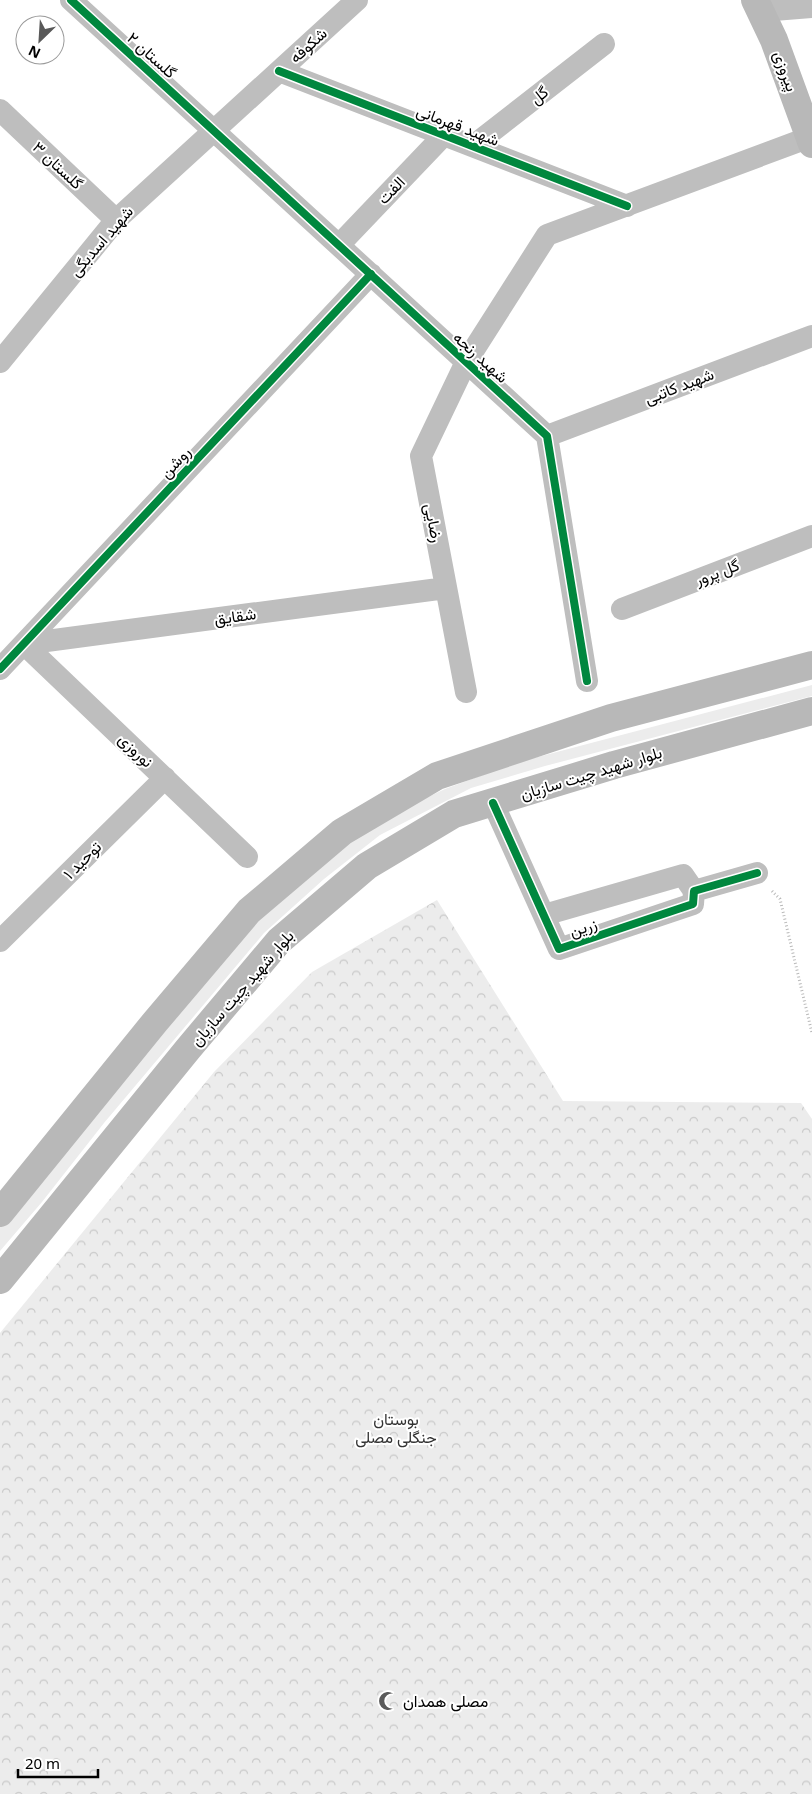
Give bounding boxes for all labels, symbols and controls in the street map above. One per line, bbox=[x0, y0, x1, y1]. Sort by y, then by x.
north arrow bbox=[15, 15, 65, 65]
street label: شکوفه bbox=[284, 22, 332, 68]
street label: گلستان ۲ bbox=[123, 27, 181, 83]
text: N bbox=[25, 41, 43, 63]
street label: پیروزی bbox=[768, 48, 803, 95]
street label: گل bbox=[525, 81, 553, 109]
street label: شهید قهرمانی bbox=[413, 99, 503, 151]
street label: گلستان ۳ bbox=[28, 136, 88, 194]
street label: الفت bbox=[372, 171, 410, 209]
street label: شهید اسدبگی bbox=[64, 201, 138, 281]
street label: شهید رنجه bbox=[449, 326, 513, 388]
street label: شهید کاتبی bbox=[641, 363, 717, 409]
street label: روشن bbox=[155, 441, 195, 483]
street label: رضایی bbox=[419, 502, 449, 544]
street label: گل پرور bbox=[691, 553, 743, 592]
street label: شقایق bbox=[213, 602, 257, 630]
street label: نوروزی bbox=[114, 728, 158, 772]
street label: بلوار شهید چیت سازیان bbox=[517, 741, 665, 806]
street label: توحید ۱ bbox=[58, 836, 106, 884]
street label: زرین bbox=[566, 912, 600, 942]
street label: بلوار شهید چیت سازیان bbox=[185, 925, 299, 1051]
park label: بوستان جنگلی مصلی bbox=[355, 1408, 437, 1448]
mosque icon: مصلی همدان bbox=[377, 1690, 399, 1712]
place label: مصلی همدان bbox=[403, 1690, 488, 1712]
scale bar bbox=[18, 1746, 98, 1778]
text: 20 m bbox=[25, 1753, 60, 1773]

